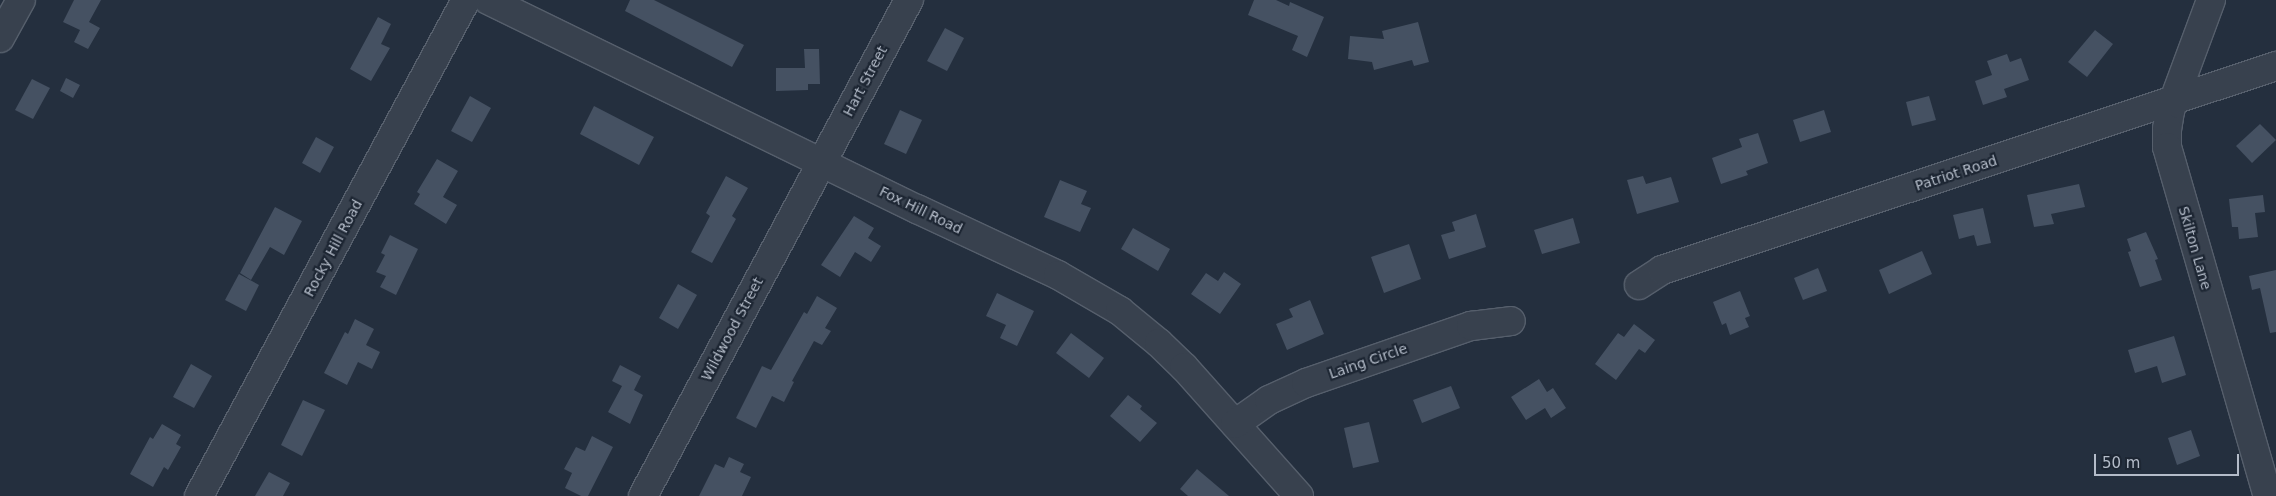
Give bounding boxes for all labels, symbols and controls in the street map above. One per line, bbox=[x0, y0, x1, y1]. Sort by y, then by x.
street label: Hart Street bbox=[839, 43, 891, 119]
street label: Patriot Road bbox=[1913, 152, 1999, 194]
street label: Fox Hill Road bbox=[877, 183, 965, 237]
street label: Rocky Hill Road bbox=[300, 197, 366, 299]
street label: Skilton Lane bbox=[2175, 204, 2215, 292]
street label: Wildwood Street bbox=[698, 274, 766, 384]
street label: Laing Circle bbox=[1327, 340, 1409, 382]
scale bar bbox=[2096, 444, 2241, 476]
text: 50 m bbox=[2102, 454, 2140, 472]

